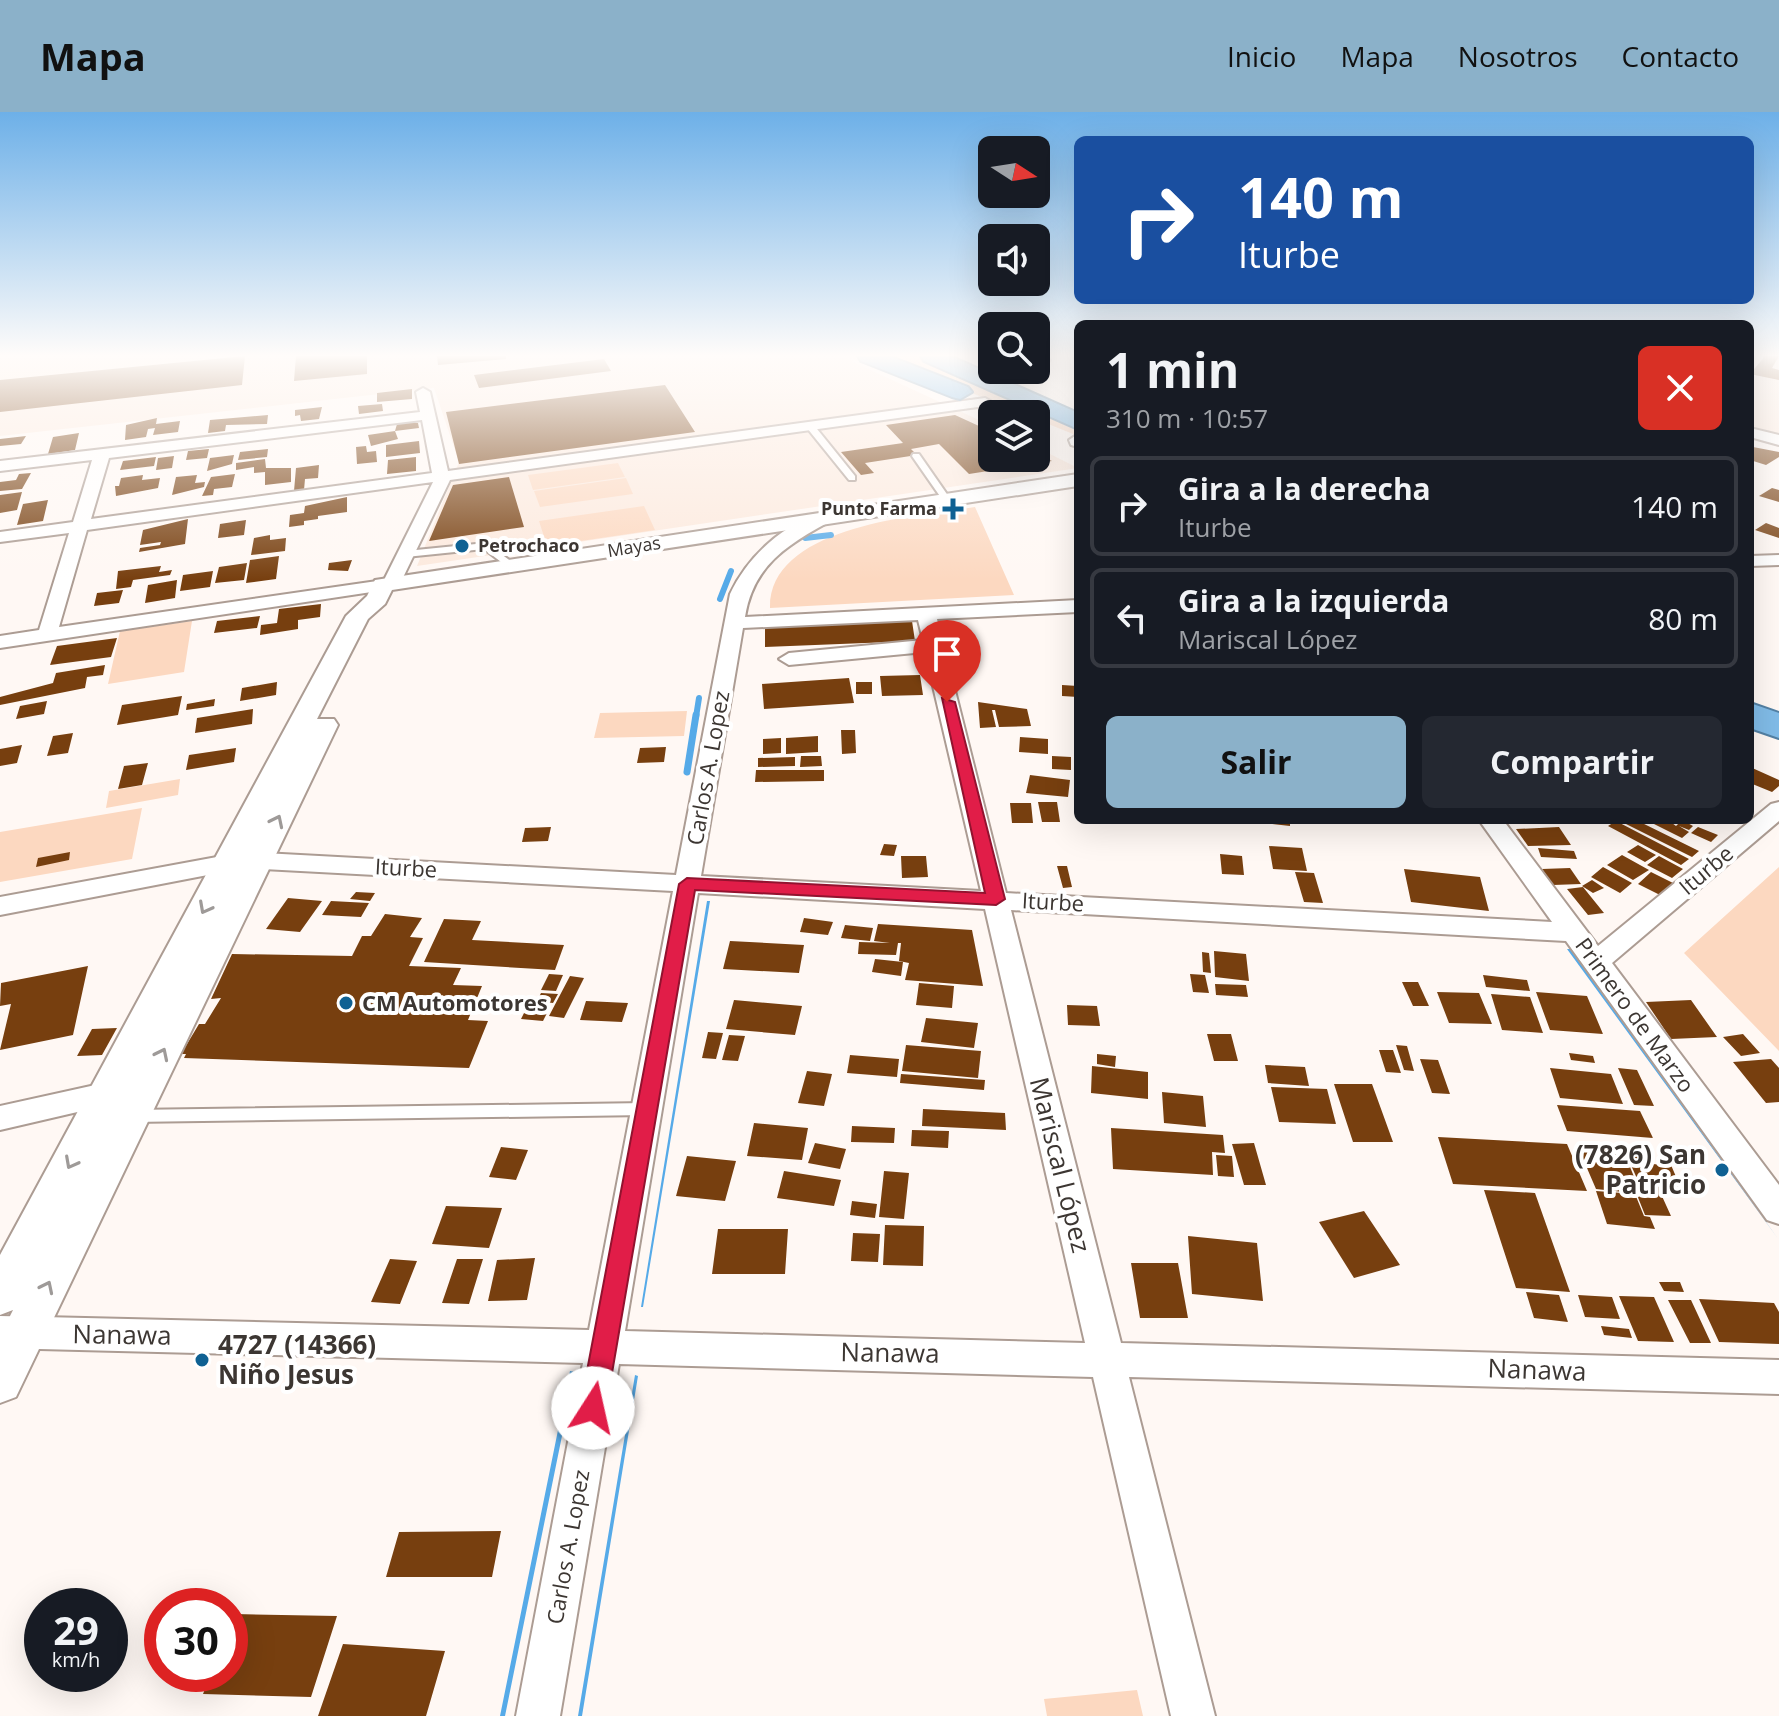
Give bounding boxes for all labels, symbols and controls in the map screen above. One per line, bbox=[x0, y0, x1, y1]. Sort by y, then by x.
text: Mapa bbox=[40, 30, 146, 82]
text: Inicio bbox=[1227, 37, 1296, 75]
text: Mapa bbox=[1340, 37, 1414, 75]
text: Nosotros bbox=[1458, 37, 1578, 75]
text: Contacto bbox=[1622, 37, 1739, 75]
north arrow bbox=[978, 136, 1050, 208]
map controls bbox=[978, 136, 1050, 472]
text: 140 m bbox=[1238, 158, 1404, 234]
icon: right bbox=[1106, 168, 1210, 272]
button: sound bbox=[978, 224, 1050, 296]
text: Iturbe bbox=[1238, 230, 1340, 279]
button: search bbox=[978, 312, 1050, 384]
text: 1 min bbox=[1106, 337, 1239, 402]
button: close bbox=[1638, 346, 1722, 430]
button: layers bbox=[978, 400, 1050, 472]
text: 310 m · 10:57 bbox=[1106, 400, 1268, 436]
text: Gira a la derecha bbox=[1178, 468, 1431, 509]
icon: right bbox=[1110, 484, 1154, 528]
text: 140 m bbox=[1631, 486, 1718, 527]
place label: Punto Farma bbox=[821, 496, 937, 520]
marker: Punto Farma bbox=[944, 500, 962, 518]
text: Iturbe bbox=[1178, 509, 1252, 545]
street label: Mayas bbox=[605, 530, 662, 562]
place label: Petrochaco bbox=[478, 533, 579, 557]
marker: Petrochaco bbox=[453, 537, 471, 555]
text: Gira a la izquierda bbox=[1178, 580, 1450, 621]
icon: left bbox=[1110, 596, 1154, 640]
text: 80 m bbox=[1648, 598, 1718, 639]
pin bbox=[913, 620, 981, 702]
text: Mariscal López bbox=[1178, 621, 1358, 657]
icon: arrive bbox=[925, 632, 969, 676]
street label: Carlos A. Lopez bbox=[679, 688, 735, 847]
button: Salir bbox=[1106, 716, 1406, 808]
button: Compartir bbox=[1422, 716, 1722, 808]
one-way arrow bbox=[267, 814, 283, 829]
street label: Iturbe bbox=[1672, 838, 1739, 901]
street label: Iturbe bbox=[374, 850, 438, 884]
street label: Iturbe bbox=[1021, 884, 1085, 918]
one-way arrow bbox=[199, 899, 214, 914]
street label: Primero de Marzo bbox=[1569, 931, 1702, 1098]
place label: CM Automotores bbox=[362, 987, 548, 1017]
marker: CM Automotores bbox=[337, 994, 355, 1012]
one-way arrow bbox=[152, 1048, 168, 1063]
street label: Mariscal López bbox=[1022, 1073, 1100, 1256]
place label: (7826) San Patricio bbox=[1575, 1136, 1706, 1202]
one-way arrow bbox=[65, 1154, 80, 1169]
marker: (7826) San Patricio bbox=[1713, 1161, 1731, 1179]
one-way arrow bbox=[37, 1281, 53, 1296]
street label: Nanawa bbox=[72, 1315, 172, 1353]
place label: 4727 (14366) Niño Jesus bbox=[218, 1326, 376, 1392]
street label: Nanawa bbox=[840, 1333, 940, 1371]
street label: Nanawa bbox=[1487, 1349, 1587, 1389]
marker: 4727 (14366) Niño Jesus bbox=[193, 1351, 211, 1369]
position arrow bbox=[551, 1366, 635, 1450]
street label: Carlos A. Lopez bbox=[539, 1467, 595, 1626]
speed limit sign: 30 bbox=[144, 1588, 248, 1692]
text: 29 bbox=[53, 1602, 99, 1657]
text: km/h bbox=[52, 1646, 100, 1673]

